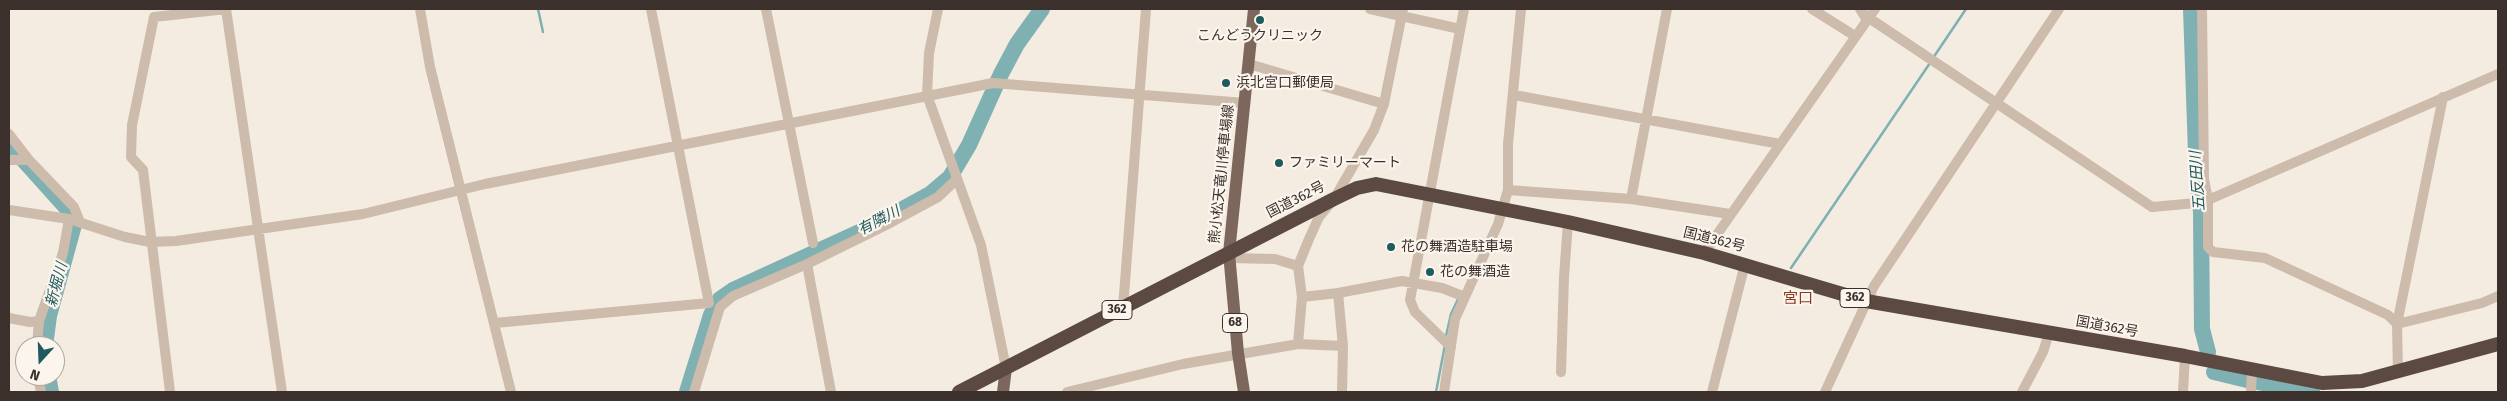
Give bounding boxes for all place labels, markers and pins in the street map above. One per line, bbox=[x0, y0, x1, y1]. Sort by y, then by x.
marker: こんどうクリニック bbox=[1254, 14, 1266, 26]
place label: こんどうクリニック bbox=[1197, 28, 1323, 44]
place label: 浜北宮口郵便局 bbox=[1236, 75, 1334, 91]
marker: 浜北宮口郵便局 bbox=[1220, 77, 1232, 89]
place label: ファミリーマート bbox=[1289, 155, 1401, 171]
marker: ファミリーマート bbox=[1273, 157, 1285, 169]
place label: 花の舞酒造駐車場 bbox=[1401, 239, 1513, 255]
marker: 花の舞酒造駐車場 bbox=[1385, 241, 1397, 253]
place label: 花の舞酒造 bbox=[1440, 264, 1510, 280]
marker: 花の舞酒造 bbox=[1424, 266, 1436, 278]

